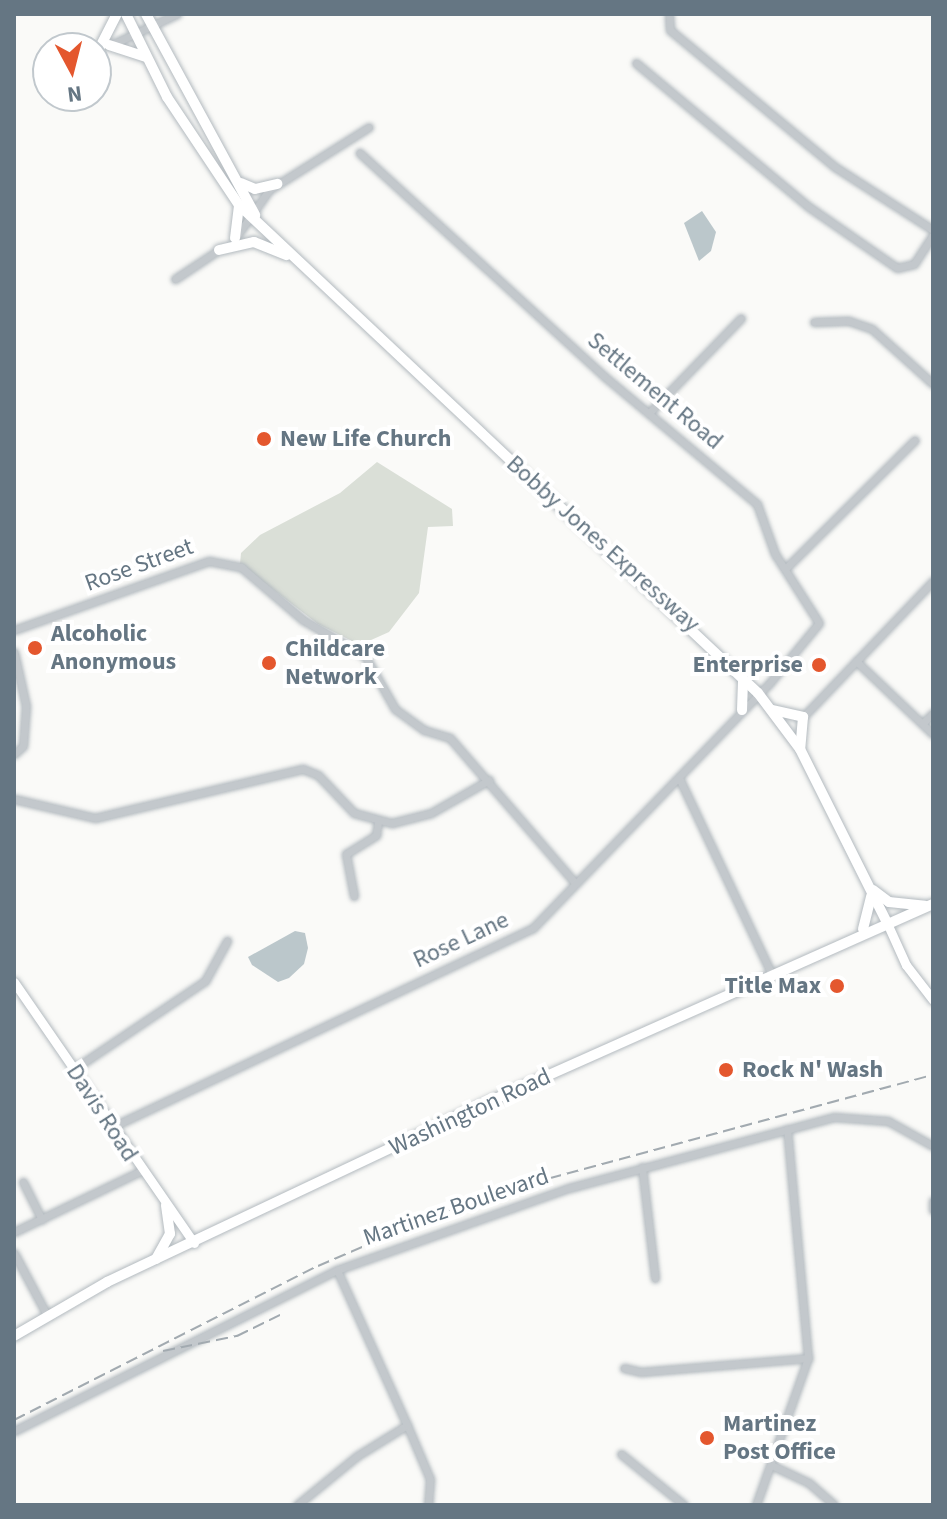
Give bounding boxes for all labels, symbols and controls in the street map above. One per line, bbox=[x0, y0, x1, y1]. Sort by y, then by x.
north arrow bbox=[32, 32, 112, 112]
text: N bbox=[65, 77, 84, 111]
street label: Settlement Road bbox=[582, 326, 728, 456]
place label: New Life Church bbox=[280, 425, 451, 453]
marker: New Life Church bbox=[255, 430, 273, 448]
street label: Bobby Jones Expressway bbox=[500, 450, 706, 638]
street label: Rose Street bbox=[81, 532, 197, 598]
place label: Alcoholic Anonymous bbox=[51, 620, 176, 676]
place label: Childcare Network bbox=[285, 635, 385, 691]
marker: Alcoholic Anonymous bbox=[26, 639, 44, 657]
place label: Enterprise bbox=[692, 651, 803, 679]
marker: Childcare Network bbox=[260, 654, 278, 672]
marker: Enterprise bbox=[810, 656, 828, 674]
street label: Rose Lane bbox=[409, 905, 513, 975]
place label: Title Max bbox=[724, 972, 821, 1000]
marker: Title Max bbox=[828, 977, 846, 995]
place label: Rock N' Wash bbox=[742, 1056, 883, 1084]
street label: Davis Road bbox=[60, 1059, 144, 1167]
marker: Rock N' Wash bbox=[717, 1061, 735, 1079]
street label: Washington Road bbox=[385, 1062, 555, 1162]
street label: Martinez Boulevard bbox=[359, 1162, 553, 1252]
place label: Martinez Post Office bbox=[723, 1410, 836, 1466]
marker: Martinez Post Office bbox=[698, 1429, 716, 1447]

